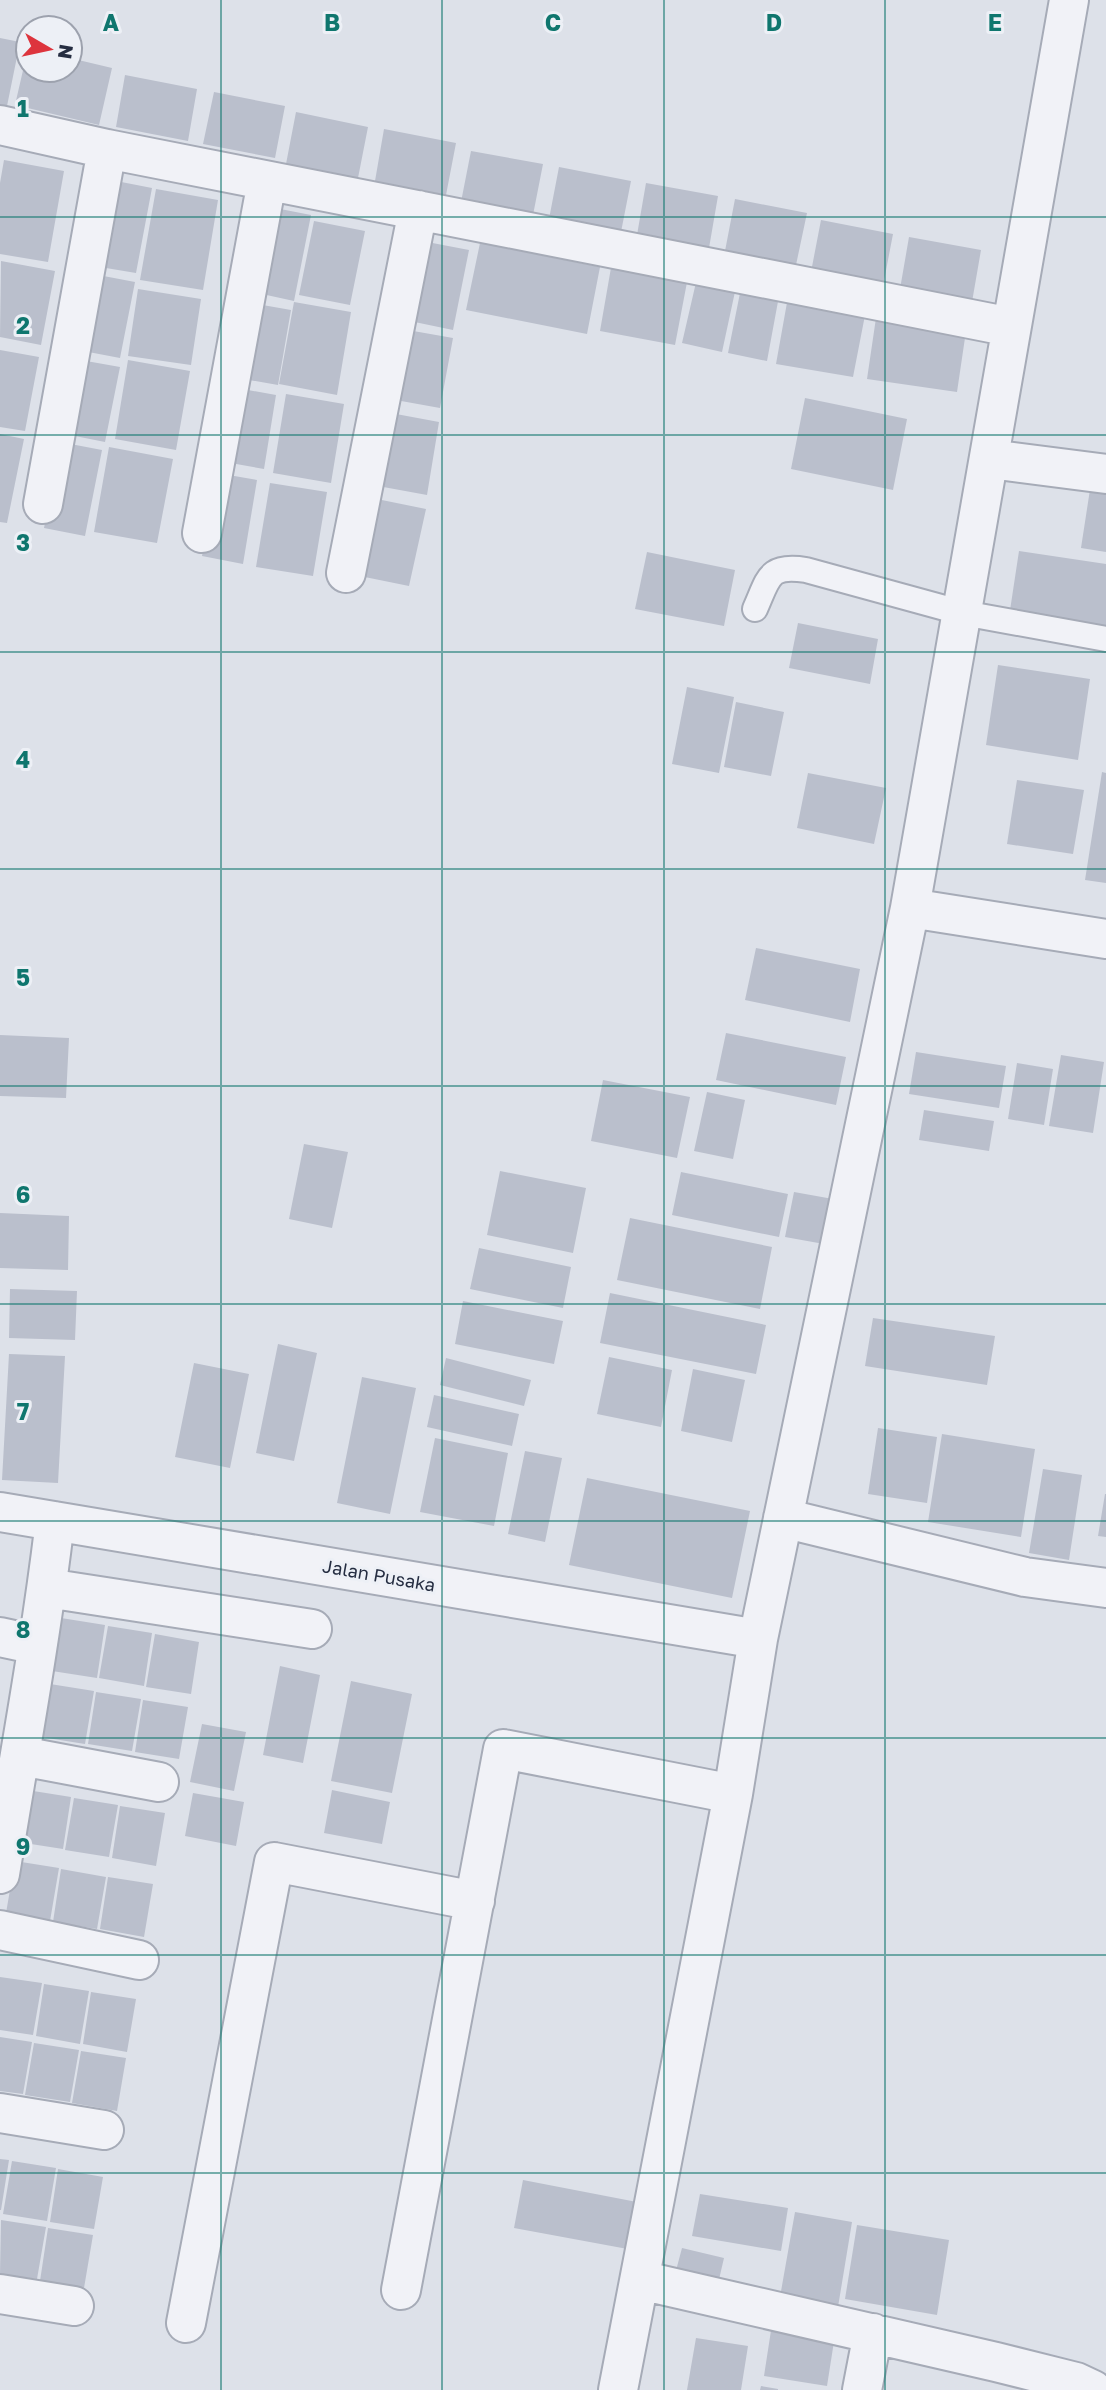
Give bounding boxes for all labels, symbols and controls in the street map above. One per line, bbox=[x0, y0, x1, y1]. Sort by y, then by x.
text: A bbox=[103, 8, 120, 36]
text: B bbox=[324, 8, 340, 36]
text: C bbox=[545, 8, 561, 36]
text: D bbox=[766, 8, 782, 36]
text: E bbox=[988, 8, 1002, 36]
north arrow bbox=[14, 14, 84, 84]
text: N bbox=[54, 43, 79, 61]
text: 1 bbox=[17, 94, 29, 122]
text: 2 bbox=[16, 311, 30, 339]
text: 3 bbox=[16, 528, 30, 556]
text: 4 bbox=[16, 745, 30, 773]
text: 5 bbox=[16, 963, 30, 991]
text: 6 bbox=[16, 1180, 30, 1208]
text: 7 bbox=[17, 1397, 29, 1425]
street label: Jalan Pusaka bbox=[321, 1554, 437, 1596]
text: 8 bbox=[16, 1615, 30, 1643]
text: 9 bbox=[16, 1832, 30, 1860]

